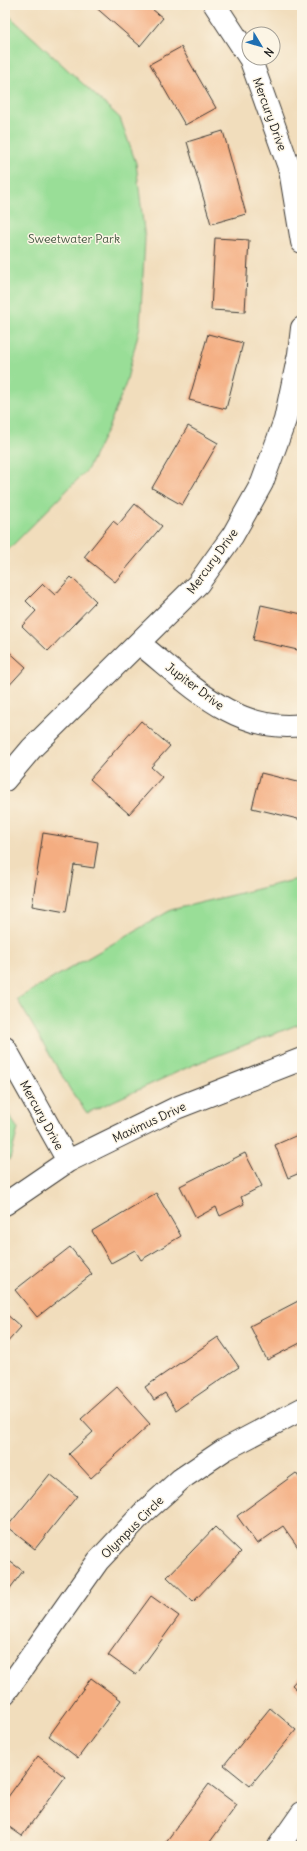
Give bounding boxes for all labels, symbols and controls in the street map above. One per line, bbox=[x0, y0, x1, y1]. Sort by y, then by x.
north arrow bbox=[241, 26, 281, 66]
text: N bbox=[261, 45, 277, 59]
street label: Mercury Drive bbox=[250, 75, 290, 153]
park label: Sweetwater Park bbox=[28, 231, 120, 246]
street label: Mercury Drive bbox=[183, 525, 241, 597]
street label: Jupiter Drive bbox=[163, 659, 227, 713]
street label: Mercury Drive bbox=[17, 1078, 67, 1152]
street label: Maximus Drive bbox=[110, 1098, 188, 1146]
street label: Olympus Circle bbox=[98, 1493, 166, 1561]

